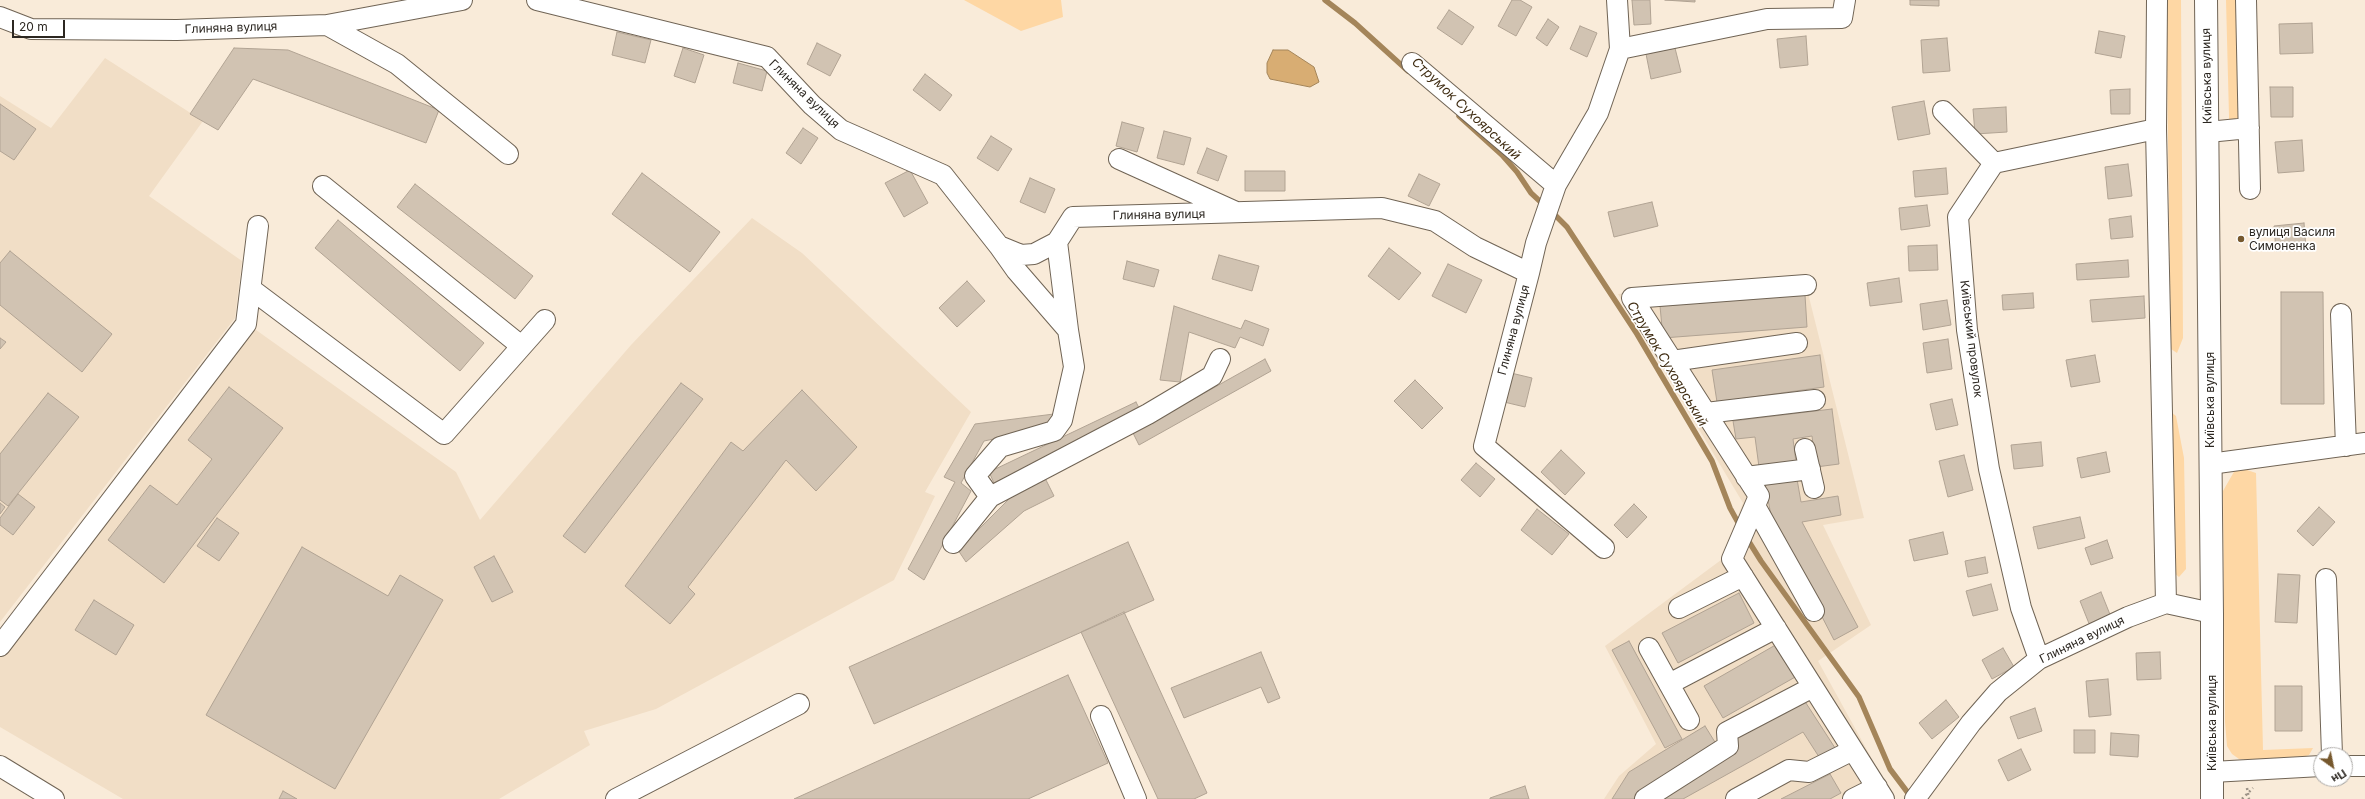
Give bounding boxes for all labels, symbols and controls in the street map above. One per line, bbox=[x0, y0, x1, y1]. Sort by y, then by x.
scale bar bbox=[14, 12, 67, 38]
text: 20 m bbox=[19, 19, 48, 34]
street label: Глиняна вулиця bbox=[184, 19, 278, 37]
street label: Київська вулиця bbox=[2199, 28, 2215, 124]
water label: Струмок Сухоярський bbox=[1408, 55, 1524, 163]
street label: Глиняна вулиця bbox=[766, 57, 842, 131]
street label: Глиняна вулиця bbox=[1113, 207, 1205, 223]
place label: вулиця Василя Симоненка bbox=[2249, 225, 2335, 253]
marker: вулиця Василя Симоненка bbox=[2236, 234, 2246, 244]
street label: Київський провулок bbox=[1957, 280, 1985, 398]
street label: Глиняна вулиця bbox=[1495, 283, 1533, 377]
water label: Струмок Сухоярський bbox=[1623, 299, 1711, 429]
street label: Київська вулиця bbox=[2203, 352, 2217, 448]
street label: Глиняна вулиця bbox=[2037, 613, 2127, 667]
street label: Київська вулиця bbox=[2205, 675, 2219, 771]
north arrow bbox=[2313, 747, 2353, 787]
text: Пн bbox=[2329, 766, 2349, 786]

